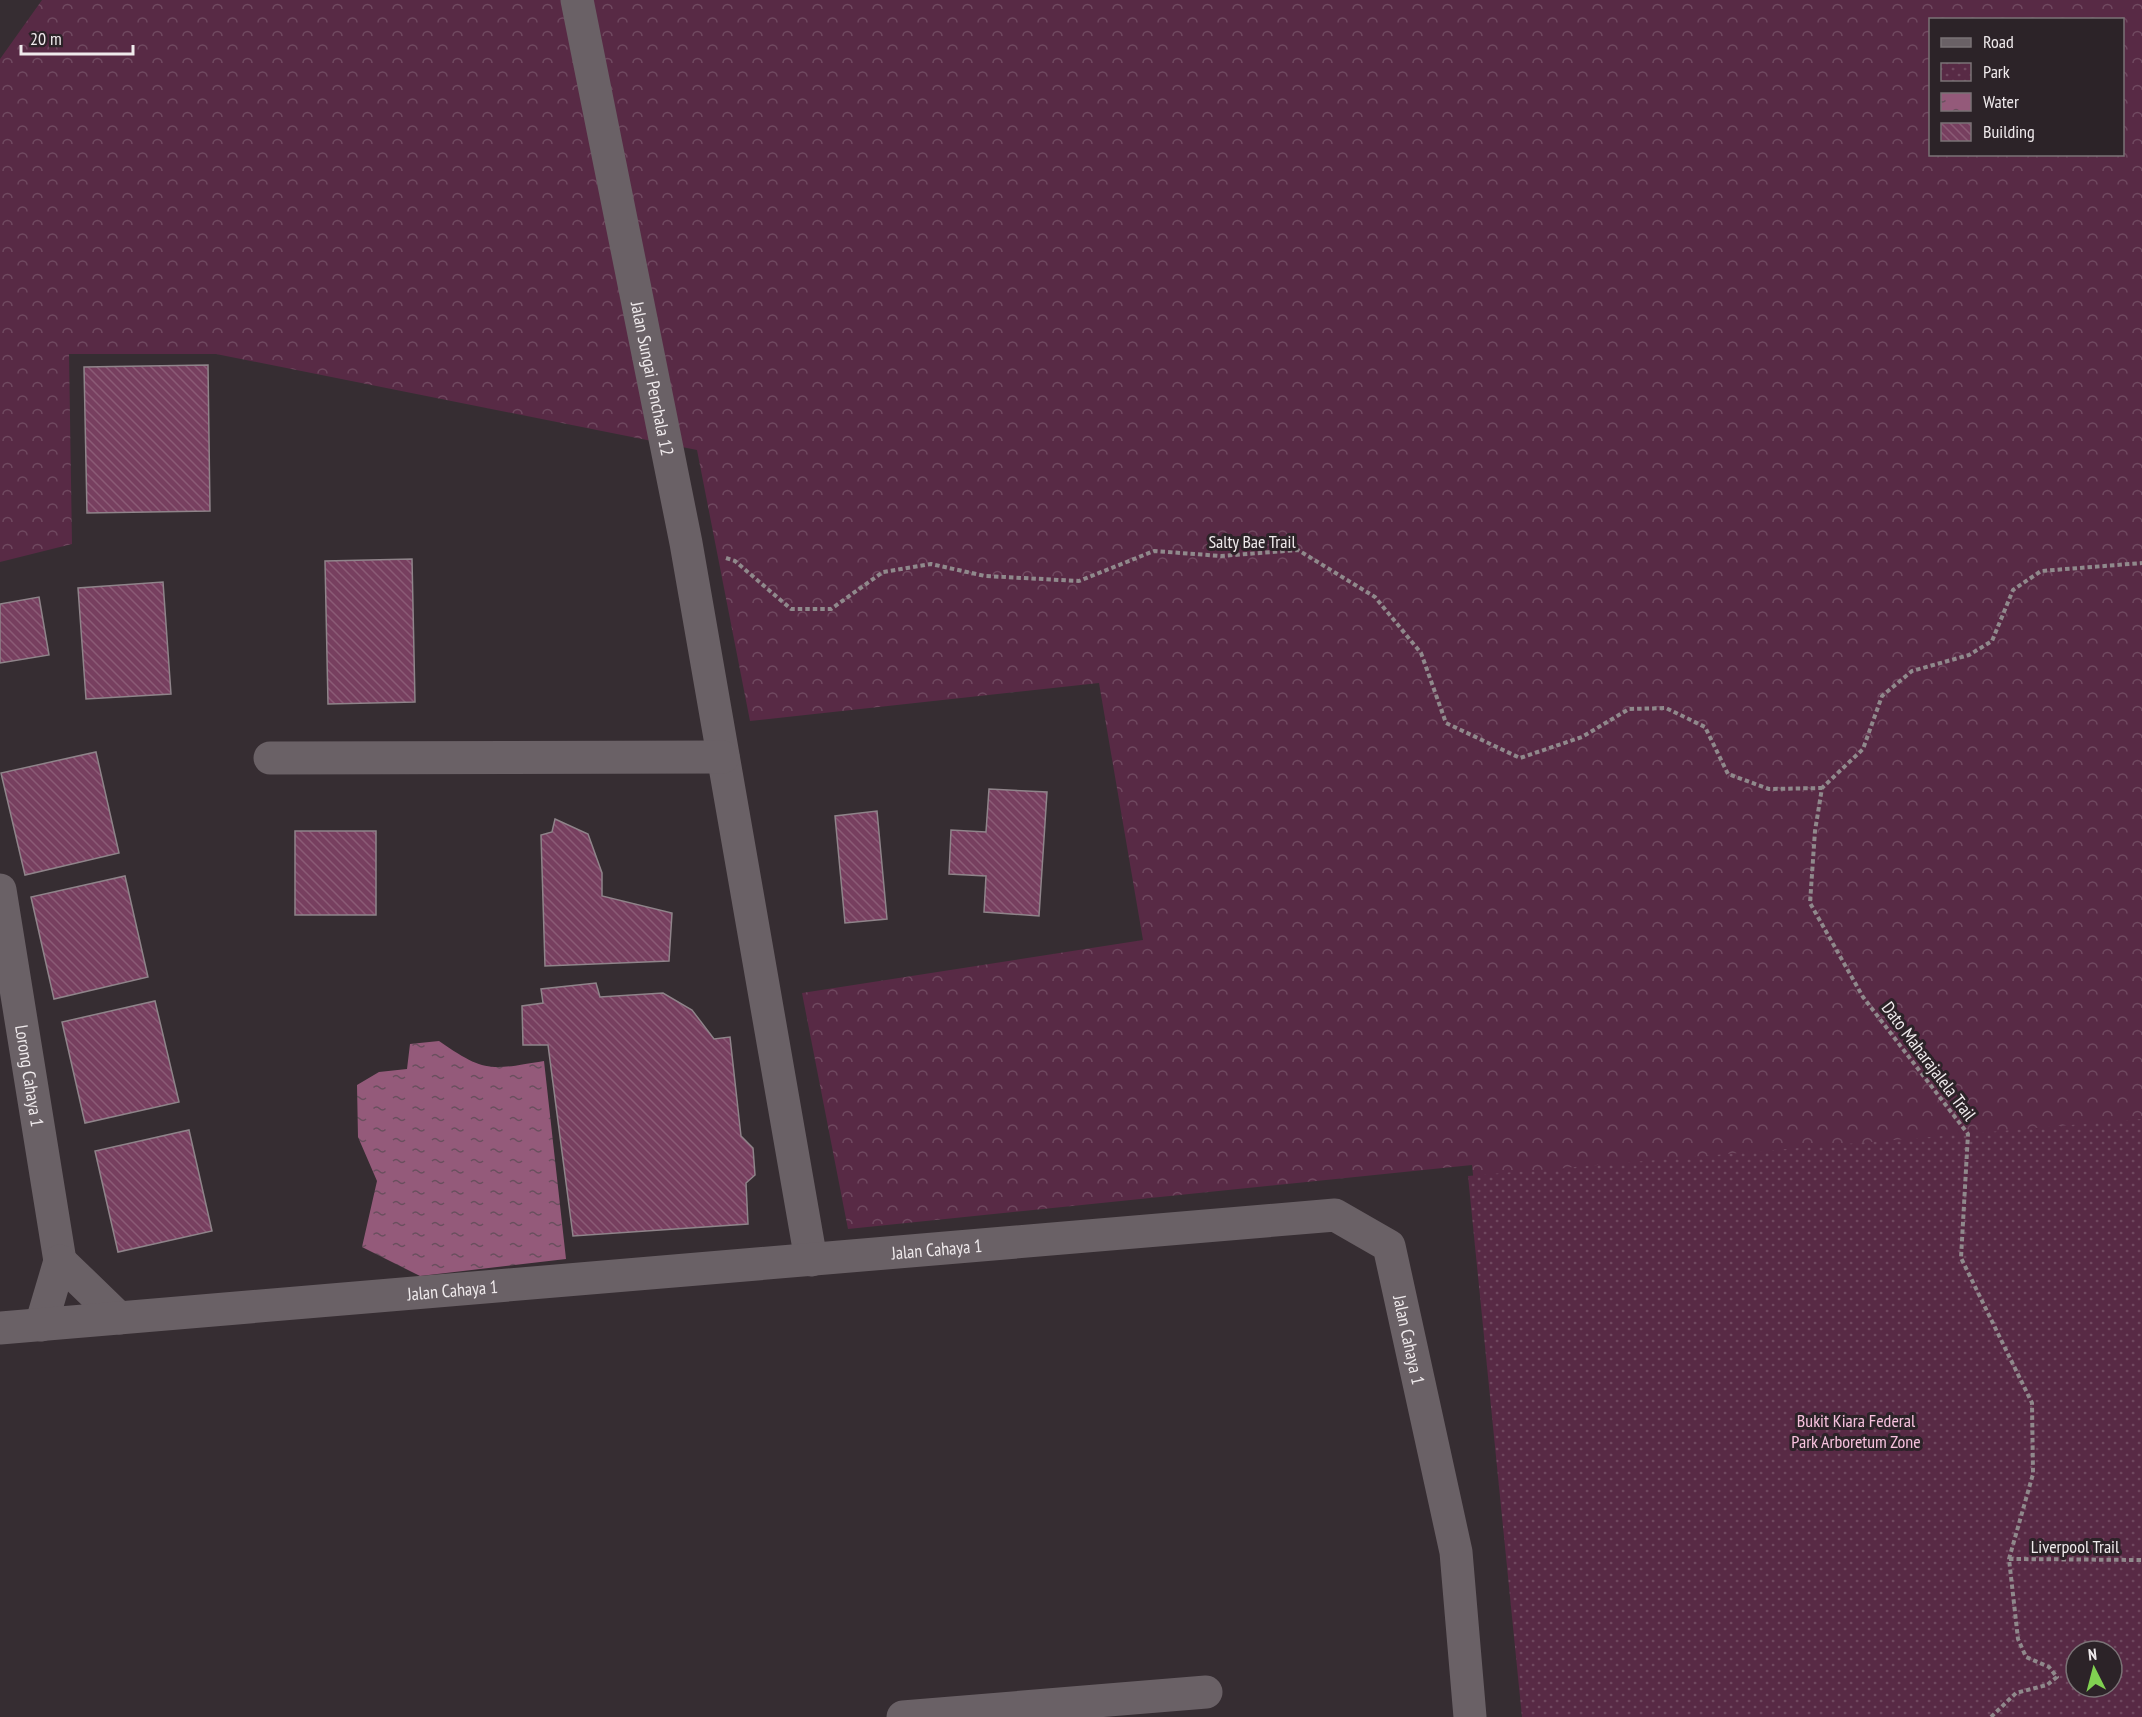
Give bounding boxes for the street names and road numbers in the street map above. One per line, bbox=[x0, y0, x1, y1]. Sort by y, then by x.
street label: Jalan Sungai Penchala 12 bbox=[626, 298, 680, 458]
street label: Salty Bae Trail bbox=[1208, 530, 1296, 553]
street label: Dato Maharajalela Trail bbox=[1877, 997, 1982, 1126]
street label: Lorong Cahaya 1 bbox=[10, 1023, 50, 1128]
street label: Jalan Cahaya 1 bbox=[889, 1233, 983, 1264]
street label: Jalan Cahaya 1 bbox=[405, 1274, 499, 1305]
street label: Jalan Cahaya 1 bbox=[1388, 1292, 1430, 1387]
street label: Liverpool Trail bbox=[2031, 1535, 2120, 1558]

